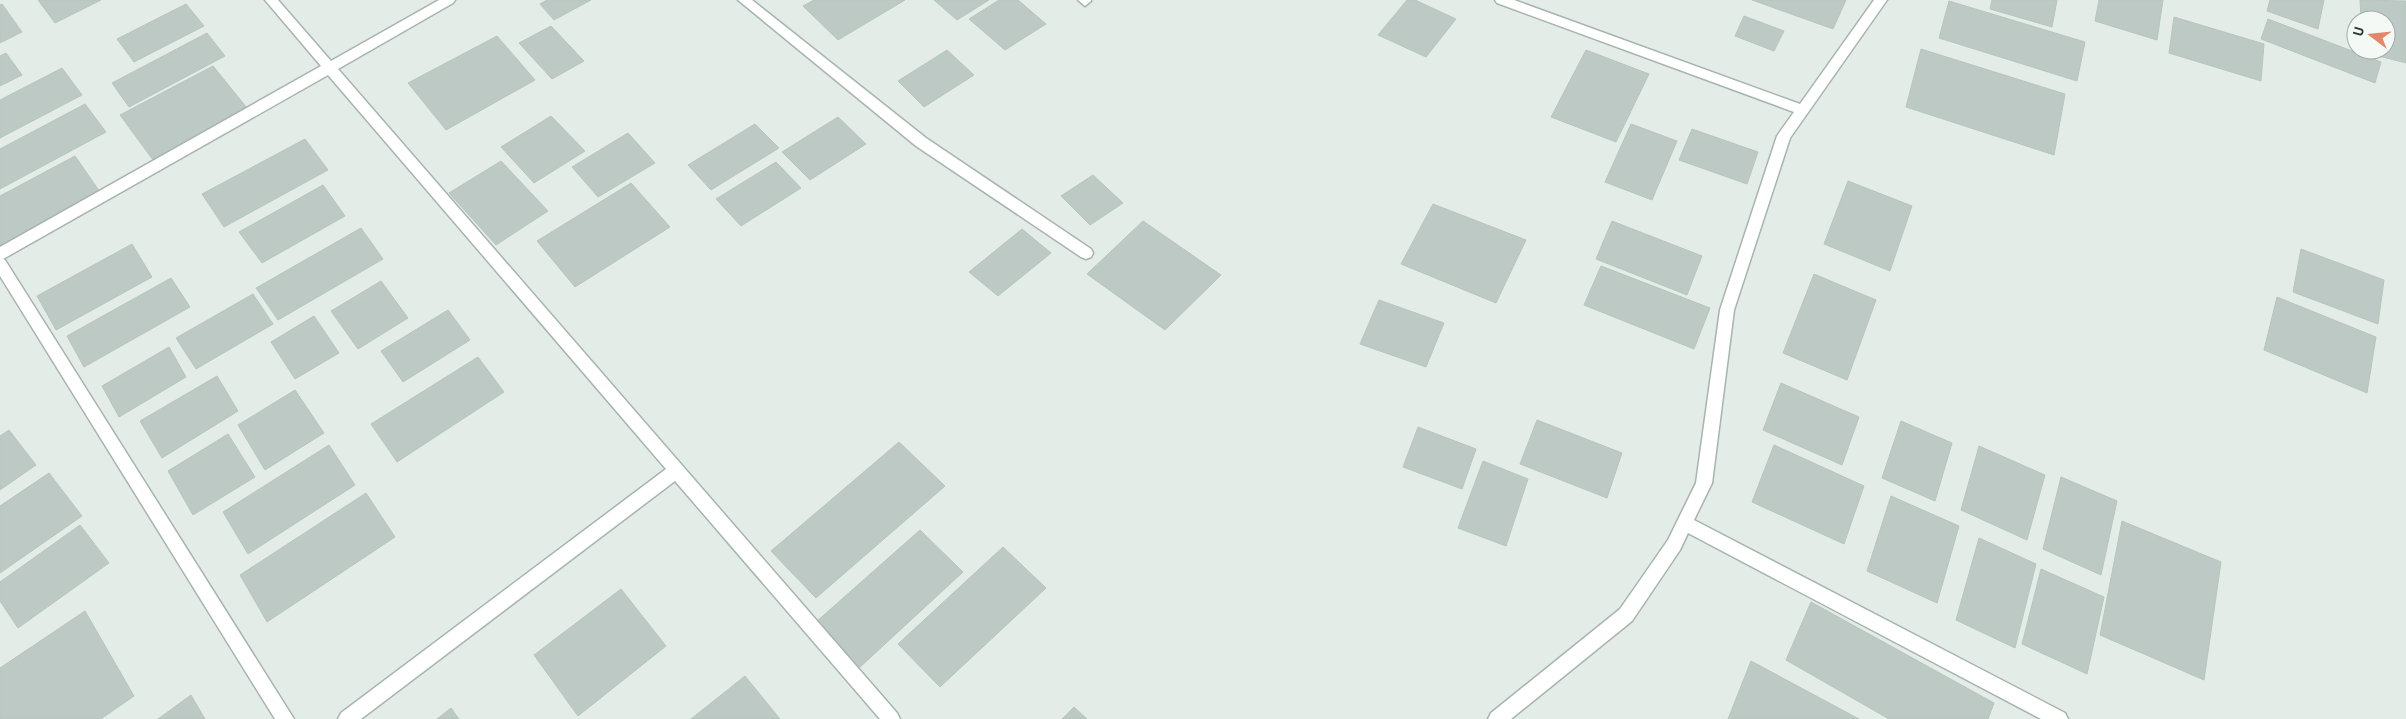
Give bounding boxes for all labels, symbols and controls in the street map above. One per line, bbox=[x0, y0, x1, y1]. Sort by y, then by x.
north arrow bbox=[2346, 10, 2396, 60]
text: U bbox=[2349, 25, 2367, 38]

